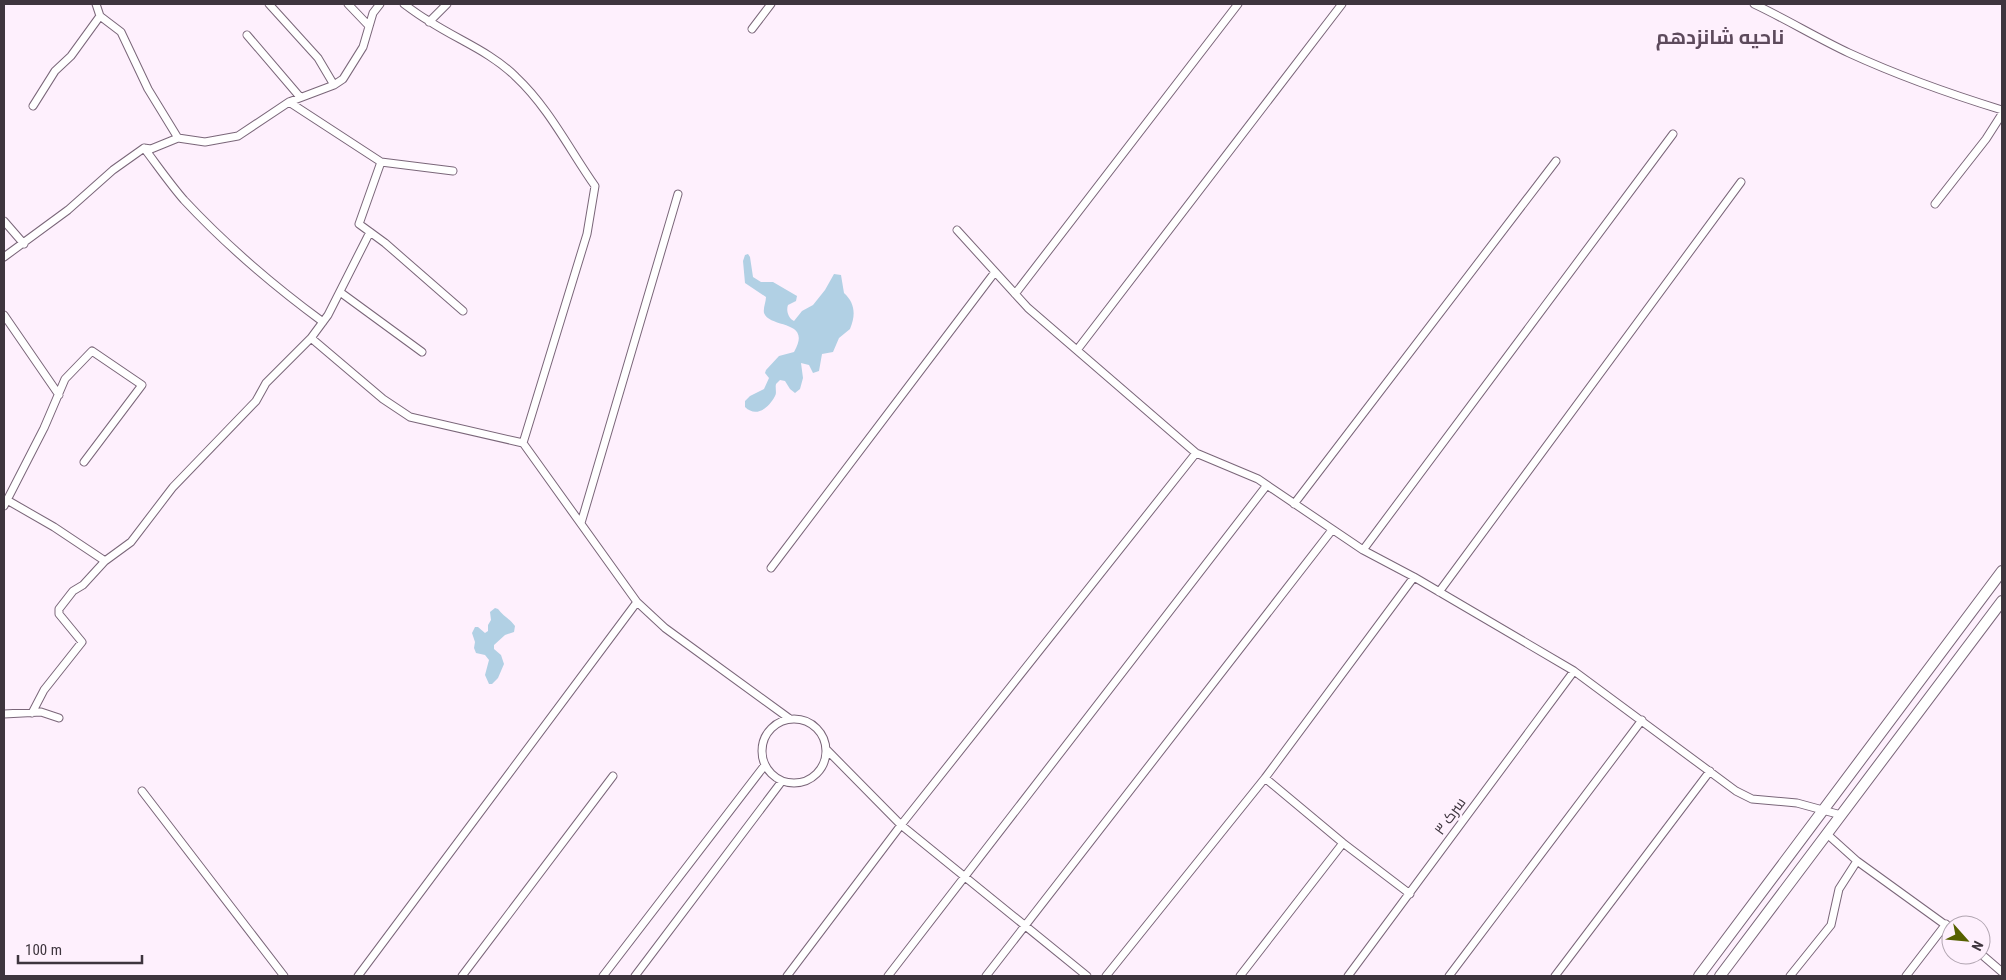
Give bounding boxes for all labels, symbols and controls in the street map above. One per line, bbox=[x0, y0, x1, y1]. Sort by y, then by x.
district label: ناحیه شانزدهم bbox=[1656, 25, 1784, 51]
street label: سرک ۳ bbox=[1430, 794, 1470, 838]
north arrow bbox=[1941, 915, 1991, 965]
scale bar bbox=[18, 932, 141, 964]
text: N bbox=[1969, 938, 1987, 953]
text: 100 m bbox=[25, 941, 62, 959]

